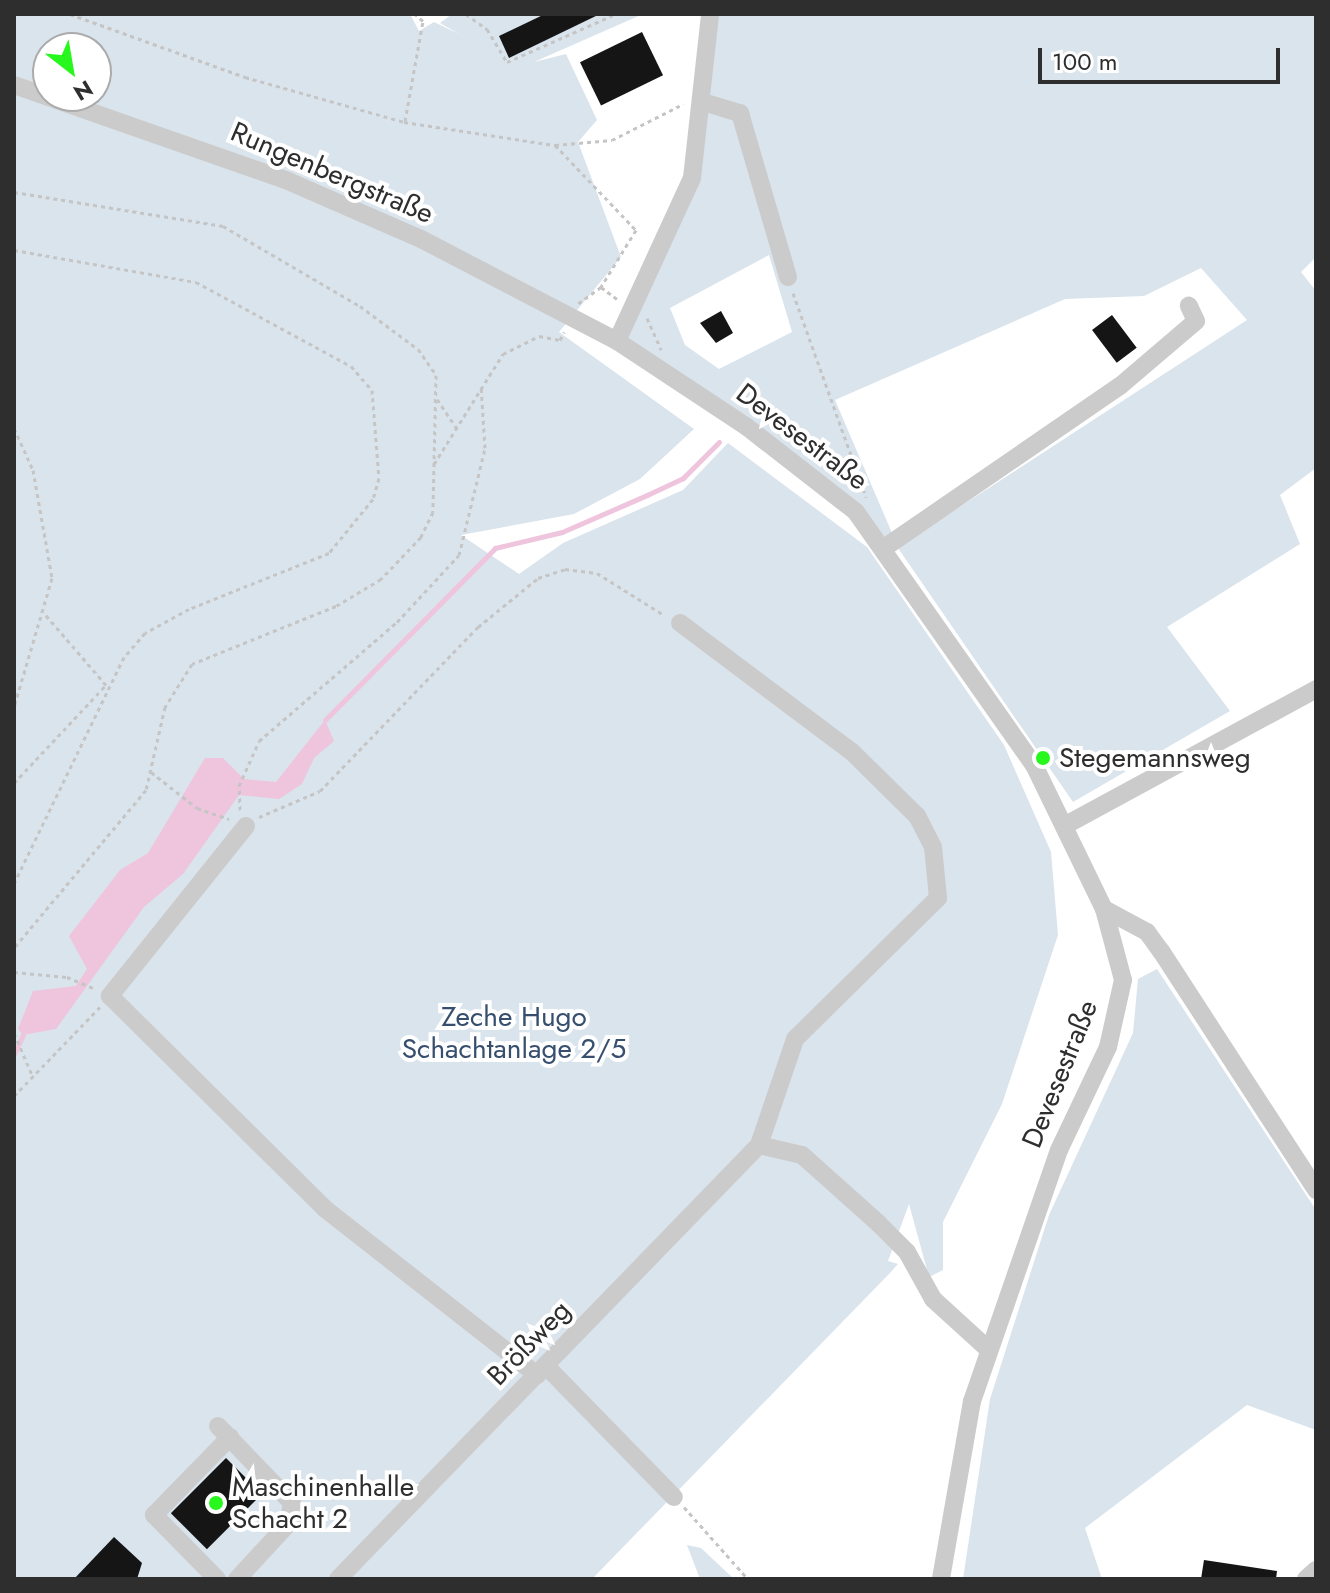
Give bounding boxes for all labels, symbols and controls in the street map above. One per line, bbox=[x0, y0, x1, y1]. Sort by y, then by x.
north arrow bbox=[32, 32, 112, 112]
scale bar bbox=[1042, 32, 1284, 82]
text: 100 m bbox=[1052, 44, 1118, 79]
text: N bbox=[68, 73, 99, 109]
street label: Rungenbergstraße bbox=[226, 115, 438, 231]
street label: Devesestraße bbox=[729, 377, 875, 497]
place label: Stegemannsweg bbox=[1059, 741, 1251, 775]
marker: Stegemannsweg bbox=[1034, 749, 1052, 767]
street label: Devesestraße bbox=[1015, 995, 1105, 1153]
park label: Zeche Hugo Schachtanlage 2/5 bbox=[402, 1000, 626, 1066]
street label: Brößweg bbox=[480, 1294, 578, 1392]
place label: Maschinenhalle Schacht 2 bbox=[232, 1470, 414, 1536]
marker: Maschinenhalle Schacht 2 bbox=[207, 1494, 225, 1512]

